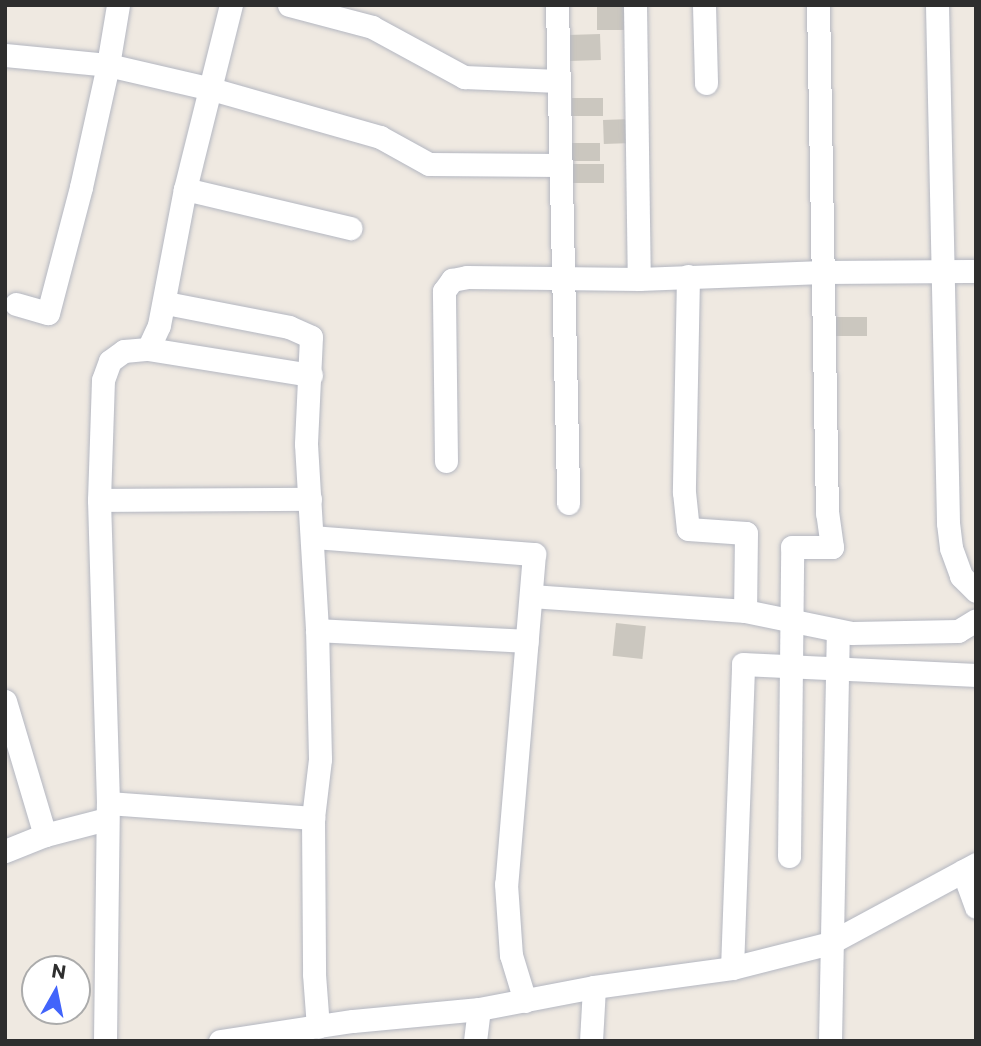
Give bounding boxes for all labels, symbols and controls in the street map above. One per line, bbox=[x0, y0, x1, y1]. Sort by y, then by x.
north arrow bbox=[21, 955, 91, 1025]
text: N bbox=[50, 958, 68, 983]

